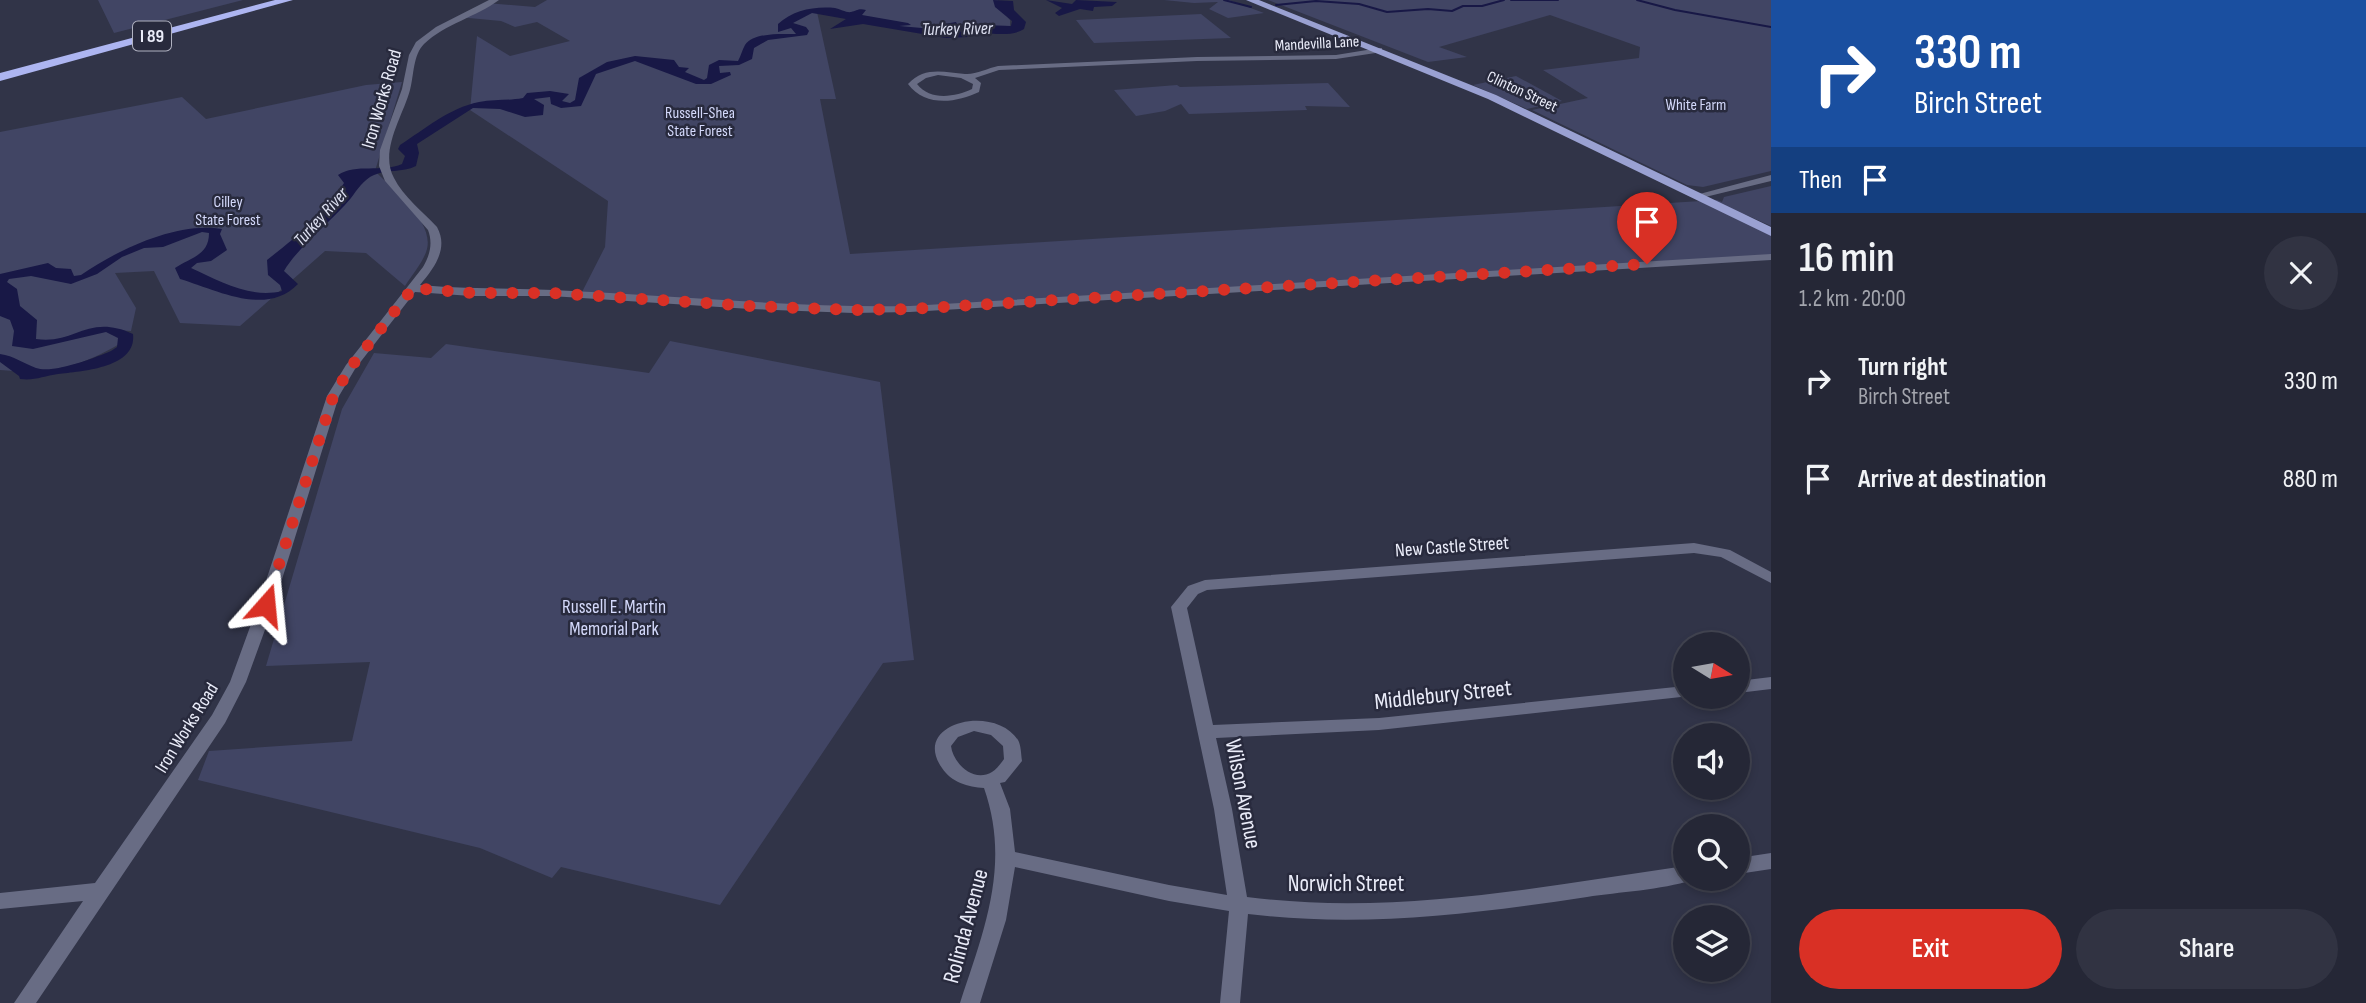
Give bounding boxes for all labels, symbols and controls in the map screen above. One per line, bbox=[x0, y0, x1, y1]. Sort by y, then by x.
water label: Turkey River bbox=[921, 18, 994, 40]
road number: I 89 bbox=[133, 22, 171, 51]
text: 330 m bbox=[1914, 24, 2021, 83]
icon: right bbox=[1799, 28, 1890, 119]
street label: Mandevilla Lane bbox=[1274, 32, 1360, 56]
street label: Iron Works Road bbox=[357, 47, 407, 151]
street label: Clinton Street bbox=[1484, 67, 1560, 117]
text: Birch Street bbox=[1914, 84, 2042, 123]
park label: White Farm bbox=[1666, 96, 1726, 115]
park label: Russell-Shea State Forest bbox=[665, 104, 735, 141]
icon: arrive bbox=[1856, 161, 1894, 199]
text: Then bbox=[1799, 165, 1842, 196]
water label: Turkey River bbox=[289, 183, 353, 251]
pin bbox=[1617, 192, 1677, 264]
park label: Cilley State Forest bbox=[195, 193, 261, 230]
icon: arrive bbox=[1628, 203, 1666, 241]
text: 16 min bbox=[1799, 233, 1895, 284]
button: close bbox=[2264, 236, 2338, 310]
text: 1.2 km · 20:00 bbox=[1799, 285, 1906, 313]
text: Turn right bbox=[1858, 352, 1947, 383]
icon: right bbox=[1799, 362, 1837, 400]
text: 330 m bbox=[2284, 366, 2338, 397]
text: Birch Street bbox=[1858, 383, 1950, 411]
icon: arrive bbox=[1799, 460, 1837, 498]
text: Arrive at destination bbox=[1858, 464, 2046, 495]
text: 880 m bbox=[2283, 464, 2338, 495]
street label: New Castle Street bbox=[1394, 532, 1510, 562]
position arrow bbox=[229, 568, 303, 642]
park label: Russell E. Martin Memorial Park bbox=[562, 596, 666, 641]
north arrow bbox=[1673, 632, 1750, 709]
map controls bbox=[1673, 632, 1750, 982]
street label: Middlebury Street bbox=[1373, 674, 1513, 716]
street label: Iron Works Road bbox=[150, 679, 224, 777]
button: sound bbox=[1673, 723, 1750, 800]
street label: Wilson Avenue bbox=[1219, 737, 1267, 851]
button: search bbox=[1673, 814, 1750, 891]
street label: Rolinda Avenue bbox=[937, 866, 995, 986]
street label: Norwich Street bbox=[1288, 870, 1404, 898]
button: layers bbox=[1673, 905, 1750, 982]
button: Exit bbox=[1799, 909, 2062, 989]
button: Share bbox=[2076, 909, 2338, 989]

